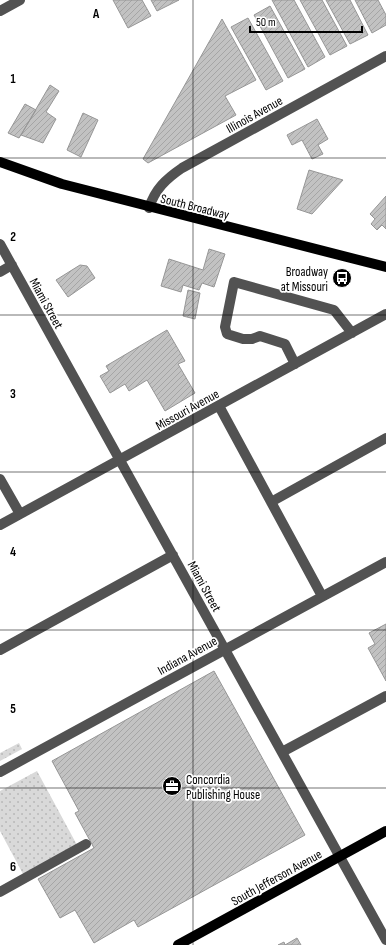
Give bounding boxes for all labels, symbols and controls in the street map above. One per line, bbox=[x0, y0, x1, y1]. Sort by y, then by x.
text: A bbox=[92, 6, 100, 22]
scale bar bbox=[250, 8, 362, 34]
text: 50 m bbox=[256, 15, 276, 30]
text: 1 bbox=[10, 71, 16, 87]
street label: Illinois Avenue bbox=[223, 93, 286, 137]
street label: South Broadway bbox=[159, 191, 231, 223]
text: 2 bbox=[10, 229, 16, 245]
place label: Broadway at Missouri bbox=[281, 264, 328, 295]
bus stop icon: Broadway at Missouri bbox=[331, 267, 353, 289]
street label: Miami Street bbox=[26, 275, 67, 332]
text: 3 bbox=[10, 386, 16, 402]
street label: Missouri Avenue bbox=[153, 386, 222, 434]
text: 4 bbox=[10, 544, 16, 560]
street label: Miami Street bbox=[184, 558, 225, 615]
street label: Indiana Avenue bbox=[155, 633, 220, 679]
text: 5 bbox=[10, 701, 16, 717]
place label: Concordia Publishing House bbox=[186, 772, 260, 803]
office icon: Concordia Publishing House bbox=[161, 775, 183, 797]
street label: South Jefferson Avenue bbox=[228, 846, 325, 909]
text: 6 bbox=[10, 859, 16, 875]

